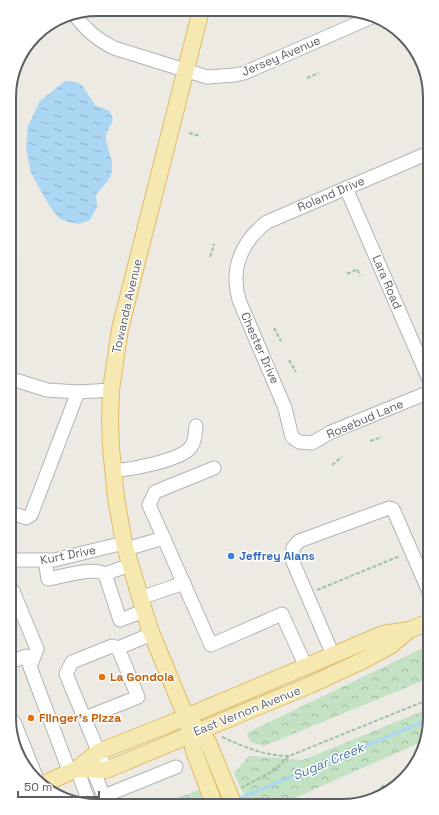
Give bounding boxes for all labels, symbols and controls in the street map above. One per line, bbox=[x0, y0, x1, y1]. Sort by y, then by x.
street label: Jersey Avenue bbox=[239, 32, 323, 80]
street label: Roland Drive bbox=[295, 173, 367, 215]
street label: Lara Road bbox=[368, 253, 406, 311]
street label: Towanda Avenue bbox=[108, 257, 146, 355]
street label: Chester Drive bbox=[237, 310, 283, 386]
street label: Rosebud Lane bbox=[324, 396, 406, 442]
street label: Kurt Drive bbox=[39, 542, 97, 568]
place label: Jeffrey Alans bbox=[239, 548, 315, 564]
marker: Jeffrey Alans bbox=[226, 551, 236, 561]
place label: La Gondola bbox=[110, 669, 174, 685]
marker: La Gondola bbox=[97, 672, 107, 682]
street label: East Vernon Avenue bbox=[191, 682, 303, 740]
place label: Flinger's Pizza bbox=[39, 710, 121, 726]
marker: Flinger's Pizza bbox=[26, 713, 36, 723]
water label: Sugar Creek bbox=[290, 738, 368, 784]
scale bar bbox=[18, 773, 99, 799]
text: 50 m bbox=[24, 779, 52, 795]

